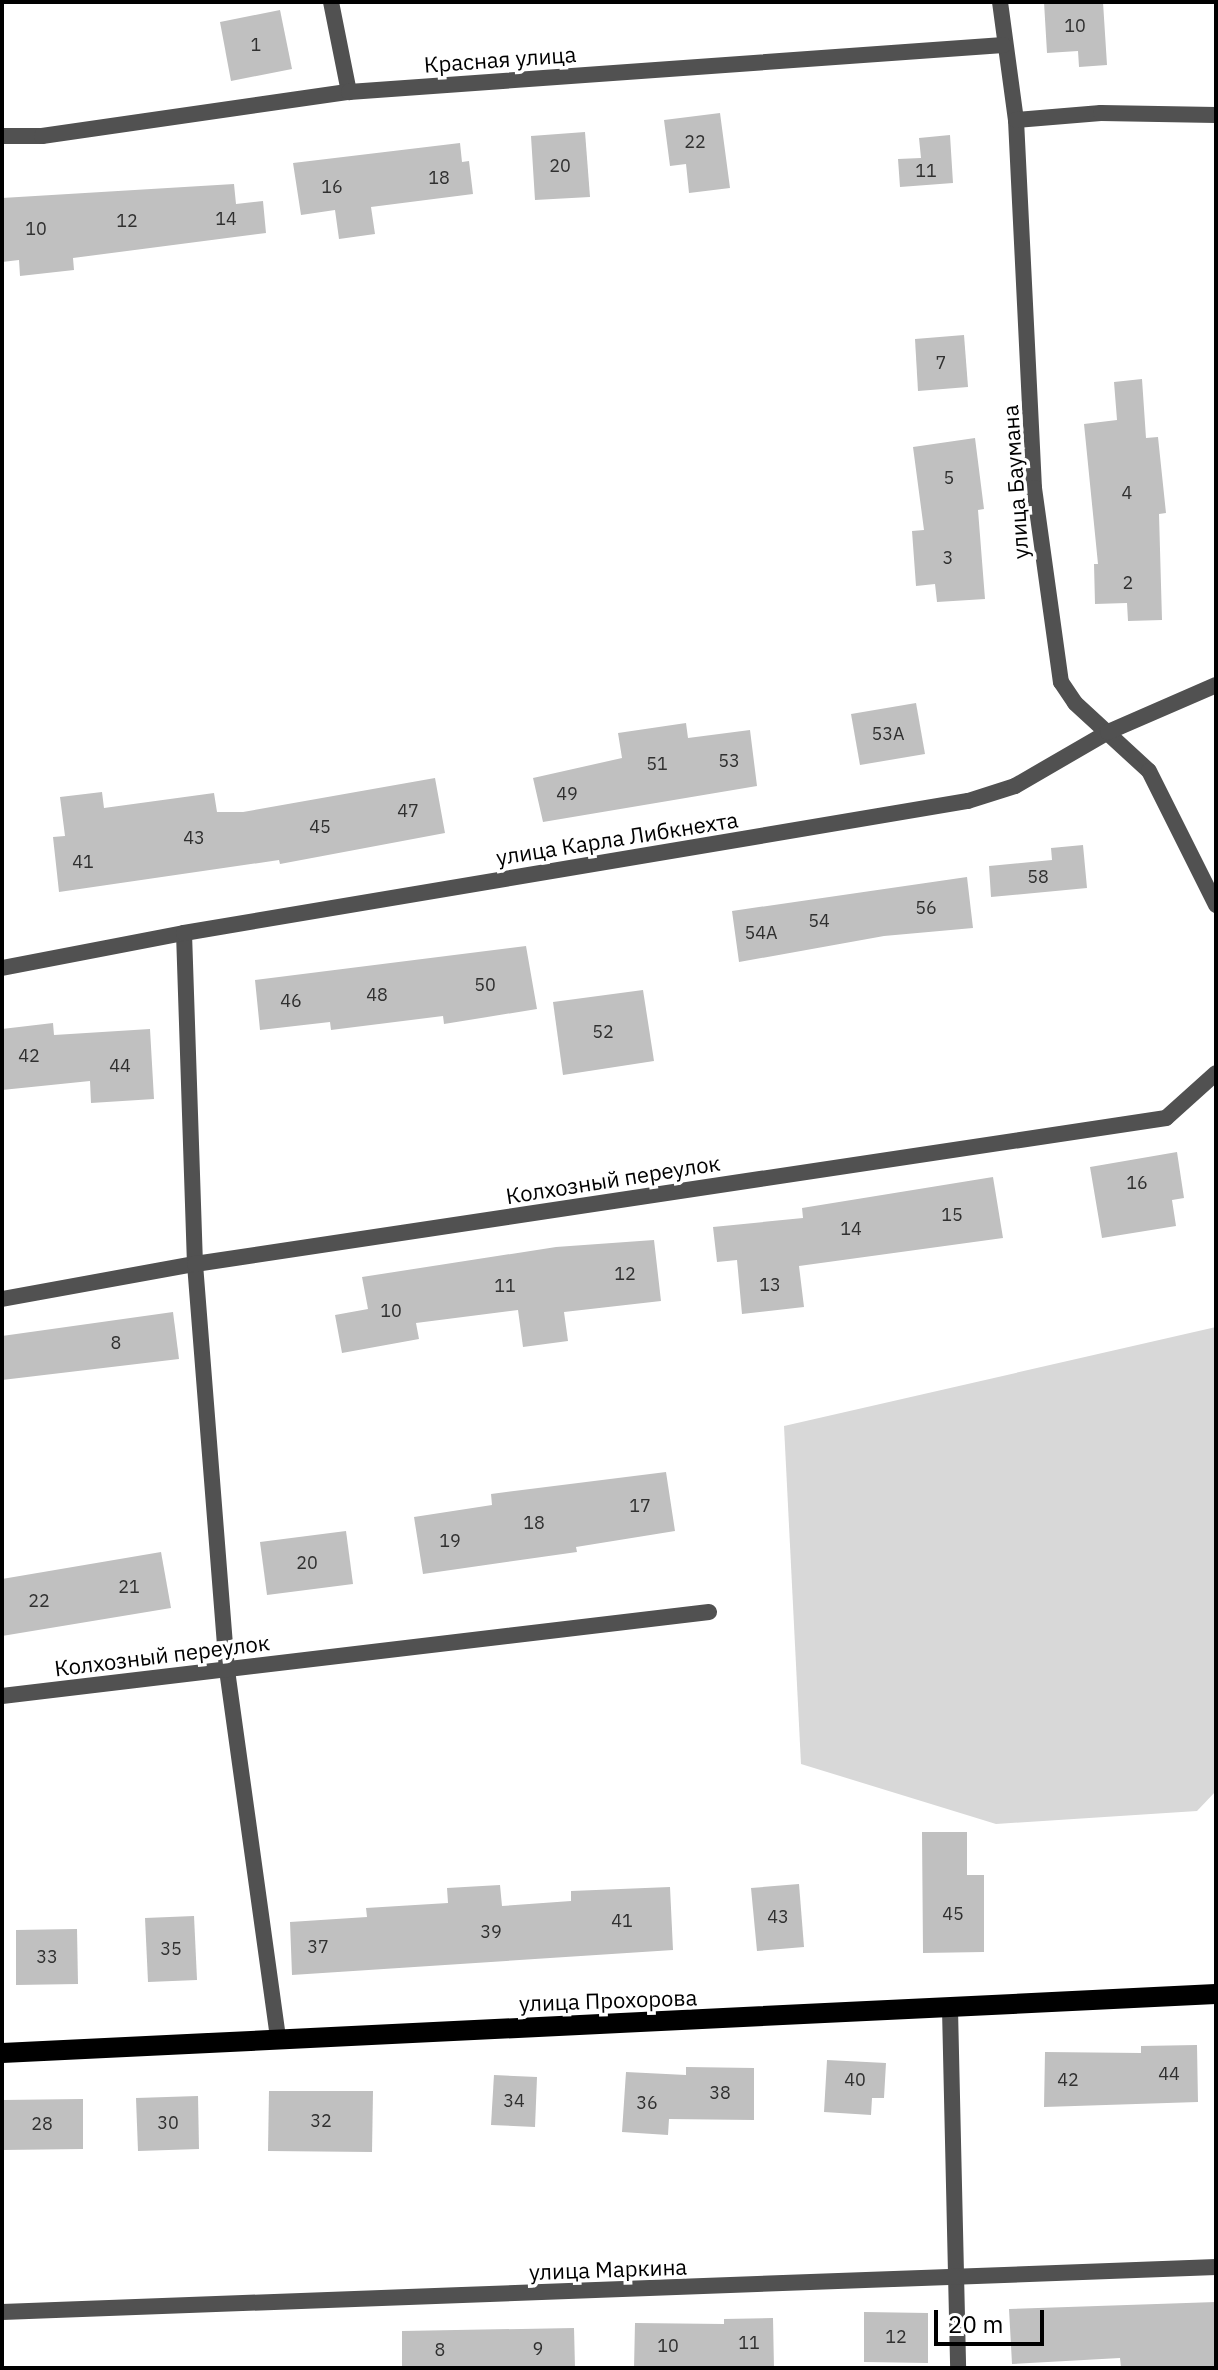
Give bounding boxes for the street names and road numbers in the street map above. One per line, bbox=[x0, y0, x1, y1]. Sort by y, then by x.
street label: Красная улица bbox=[423, 41, 577, 77]
street label: улица Баумана bbox=[996, 404, 1034, 560]
street label: улица Карла Либкнехта bbox=[494, 806, 740, 870]
street label: Колхозный переулок bbox=[504, 1149, 722, 1209]
street label: Колхозный переулок bbox=[53, 1629, 271, 1681]
street label: улица Прохорова bbox=[518, 1984, 698, 2016]
street label: улица Маркина bbox=[528, 2253, 688, 2285]

